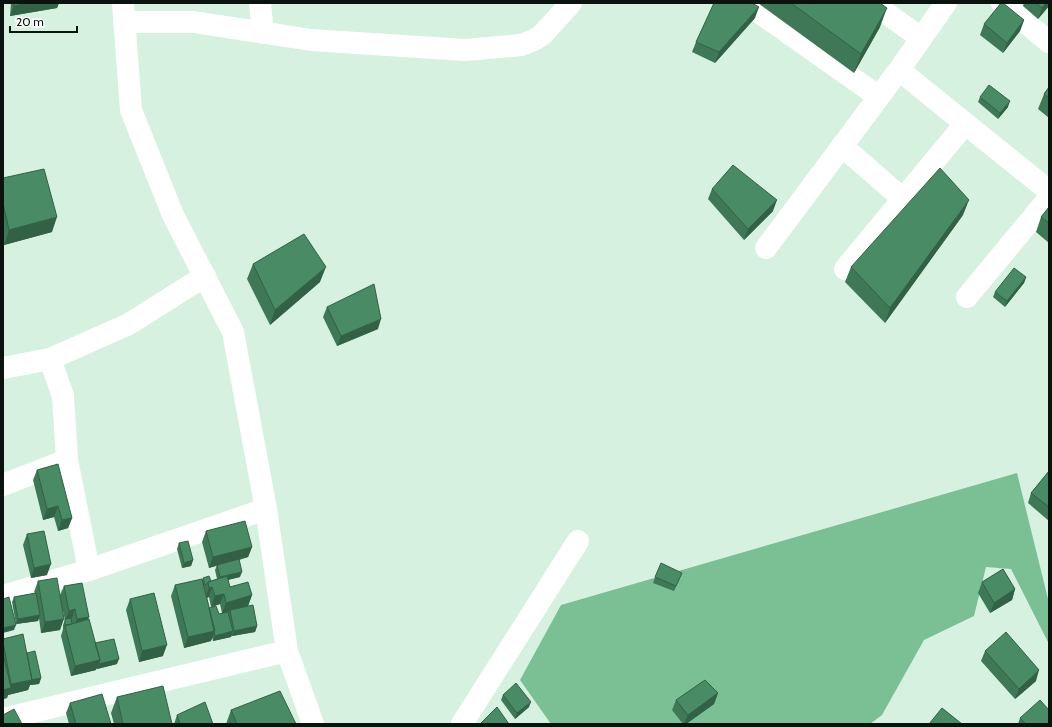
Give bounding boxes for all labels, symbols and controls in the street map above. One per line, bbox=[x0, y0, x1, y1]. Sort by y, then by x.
scale bar bbox=[10, 8, 77, 34]
text: 20 m bbox=[16, 14, 44, 29]

